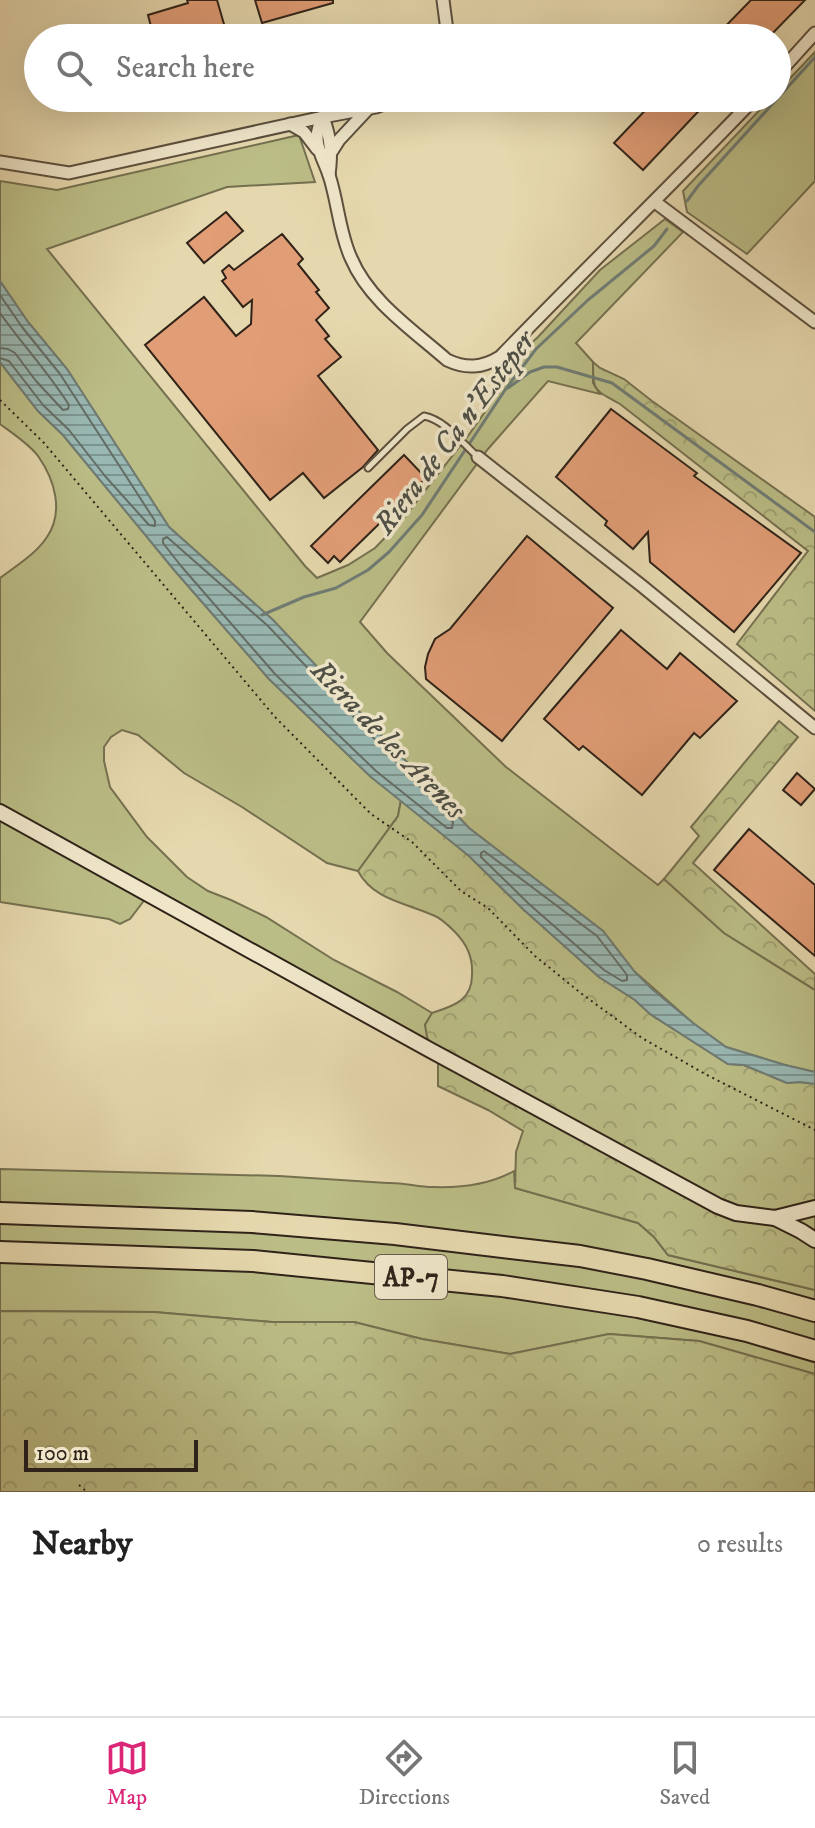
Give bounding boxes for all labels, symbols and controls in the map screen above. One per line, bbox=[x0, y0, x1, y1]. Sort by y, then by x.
search box bbox=[24, 24, 791, 112]
icon: search bbox=[52, 46, 96, 90]
text: Search here bbox=[116, 50, 255, 87]
water label: Riera de Ca n'Esteper bbox=[366, 322, 545, 543]
water label: Riera de les Arenes bbox=[302, 652, 474, 828]
road number: AP-7 bbox=[375, 1255, 447, 1299]
scale bar bbox=[24, 1436, 198, 1472]
text: 100 m bbox=[36, 1440, 89, 1467]
text: Nearby bbox=[32, 1523, 133, 1565]
text: 0 results bbox=[697, 1528, 783, 1561]
tab: Map bbox=[105, 1736, 149, 1811]
tab: Directions bbox=[359, 1736, 450, 1811]
tab: Saved bbox=[660, 1736, 710, 1811]

